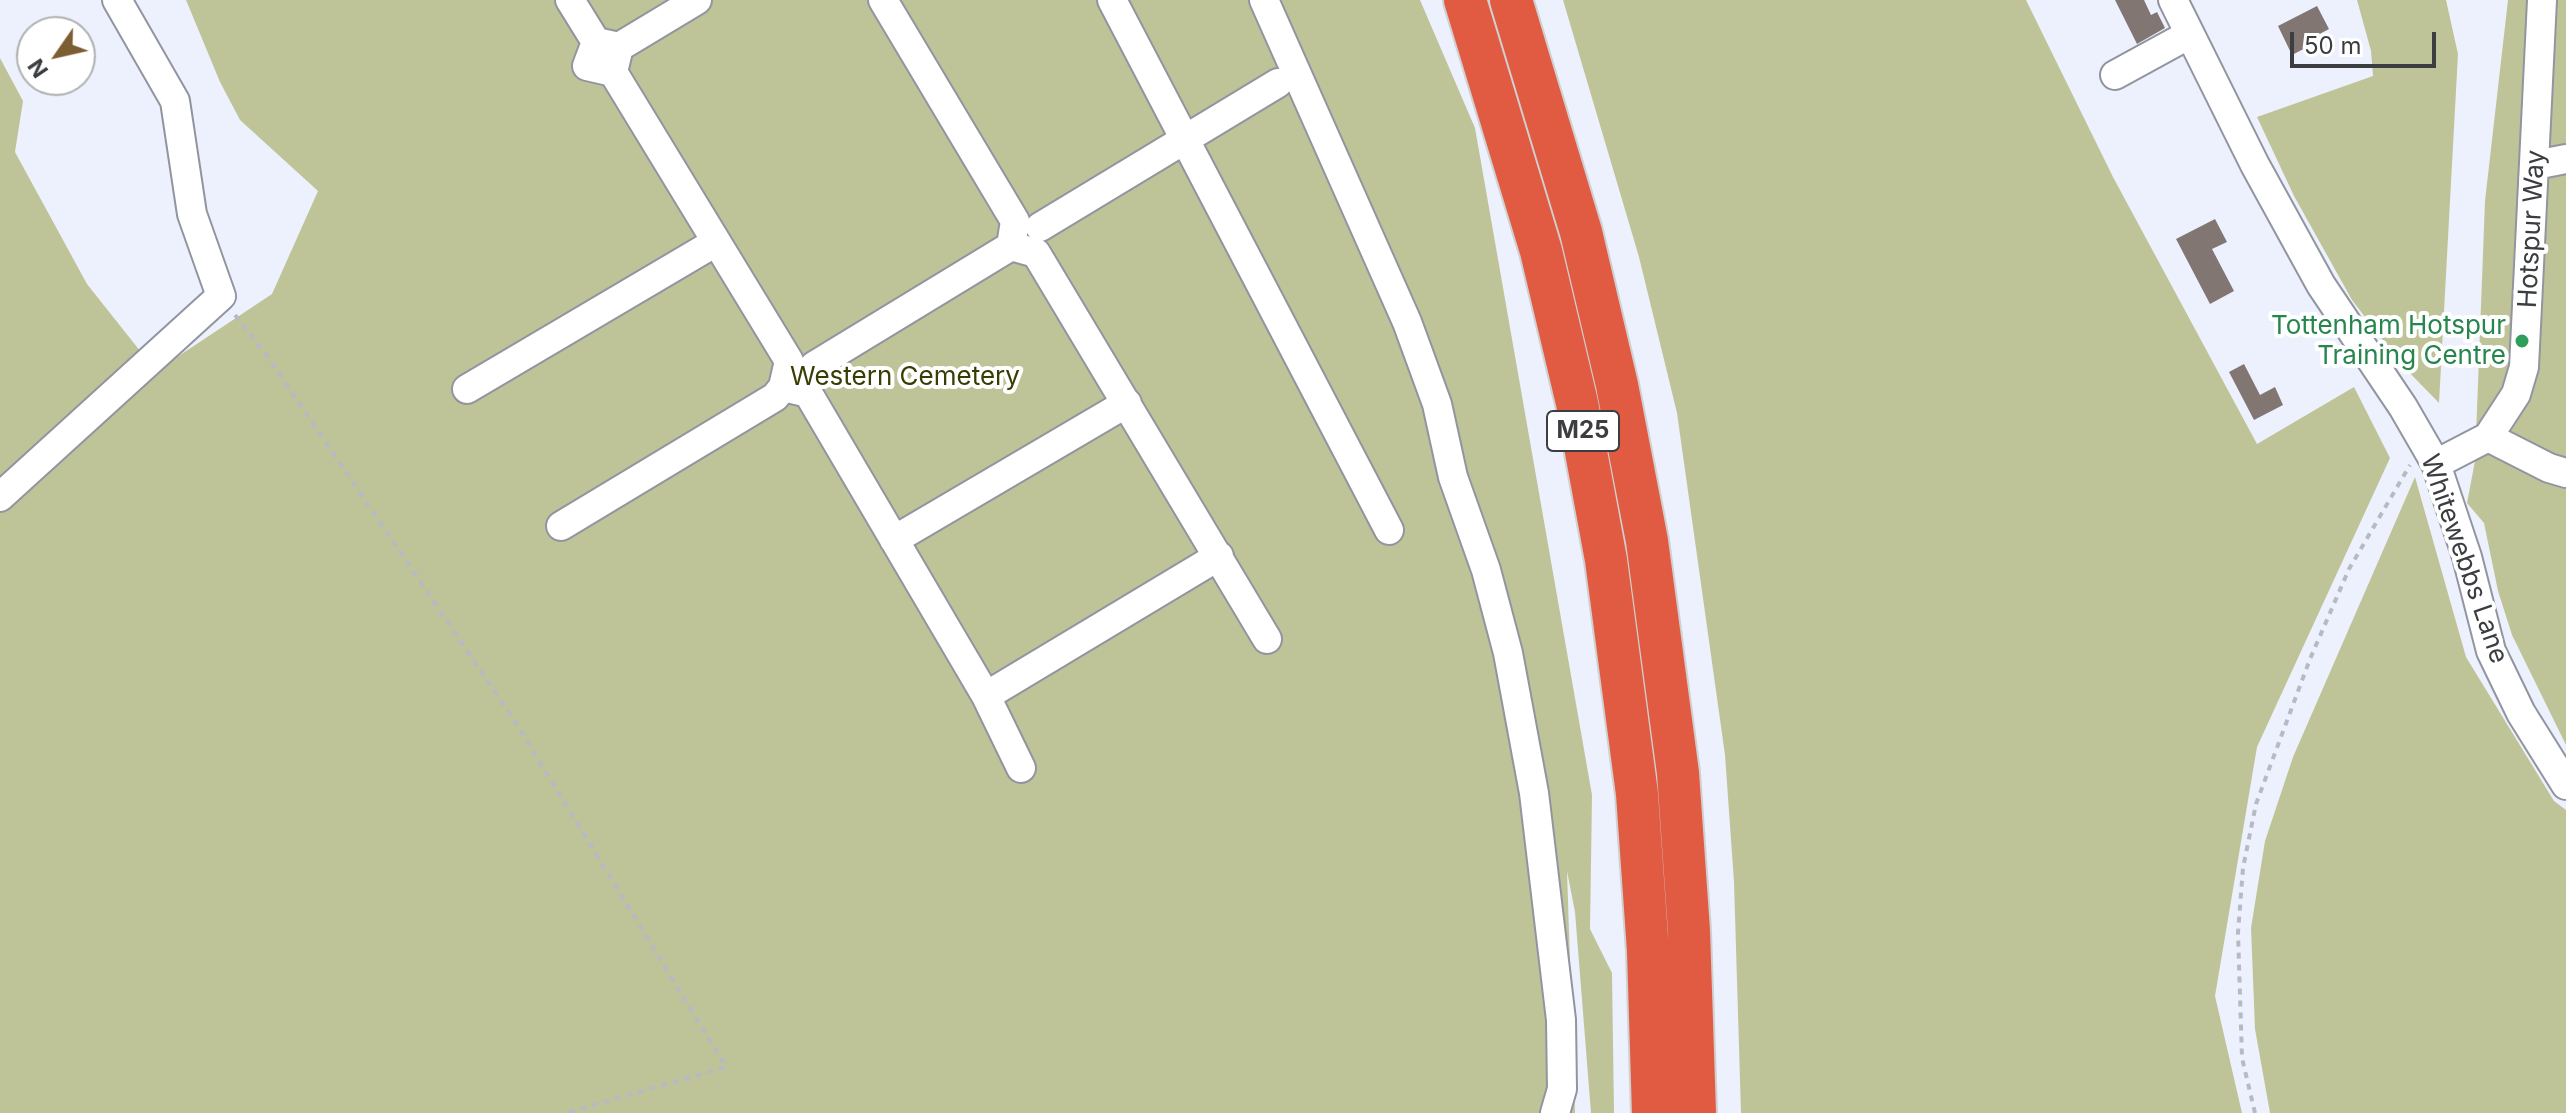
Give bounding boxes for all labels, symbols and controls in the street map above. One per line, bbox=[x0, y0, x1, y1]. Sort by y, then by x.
north arrow bbox=[16, 16, 96, 96]
scale bar bbox=[2294, 16, 2440, 66]
text: 50 m bbox=[2304, 31, 2362, 60]
text: N bbox=[22, 54, 53, 83]
street label: Hotspur Way bbox=[2512, 149, 2552, 309]
place label: Tottenham Hotspur Training Centre bbox=[2271, 310, 2506, 372]
marker: Tottenham Hotspur Training Centre bbox=[2513, 332, 2531, 350]
park label: Western Cemetery bbox=[790, 361, 1020, 393]
road number: M25 bbox=[1547, 411, 1619, 451]
street label: Whitewebbs Lane bbox=[2414, 450, 2514, 668]

